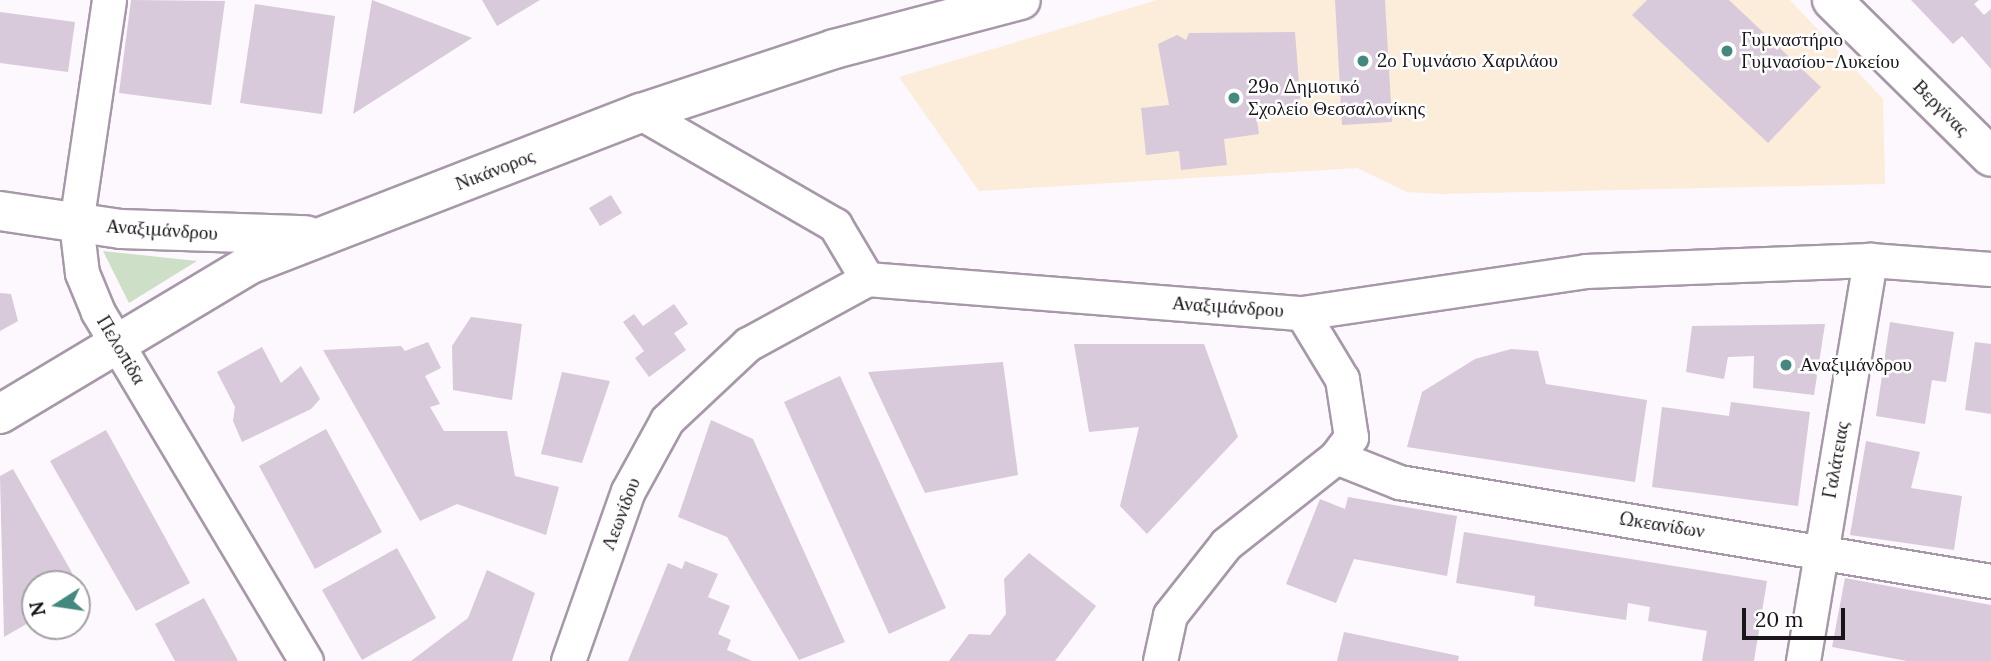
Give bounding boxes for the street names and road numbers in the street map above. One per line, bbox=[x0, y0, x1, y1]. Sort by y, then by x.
street label: Βεργίνας bbox=[1908, 75, 1974, 141]
street label: Νικάνορος bbox=[452, 145, 538, 195]
street label: Αναξιμάνδρου bbox=[105, 215, 219, 245]
street label: Αναξιμάνδρου bbox=[1171, 292, 1285, 322]
street label: Πελοπίδα bbox=[92, 311, 150, 389]
street label: Γαλάτειας bbox=[1818, 420, 1854, 500]
street label: Λεωνίδου bbox=[597, 475, 645, 553]
street label: Ωκεανίδων bbox=[1618, 507, 1706, 543]

